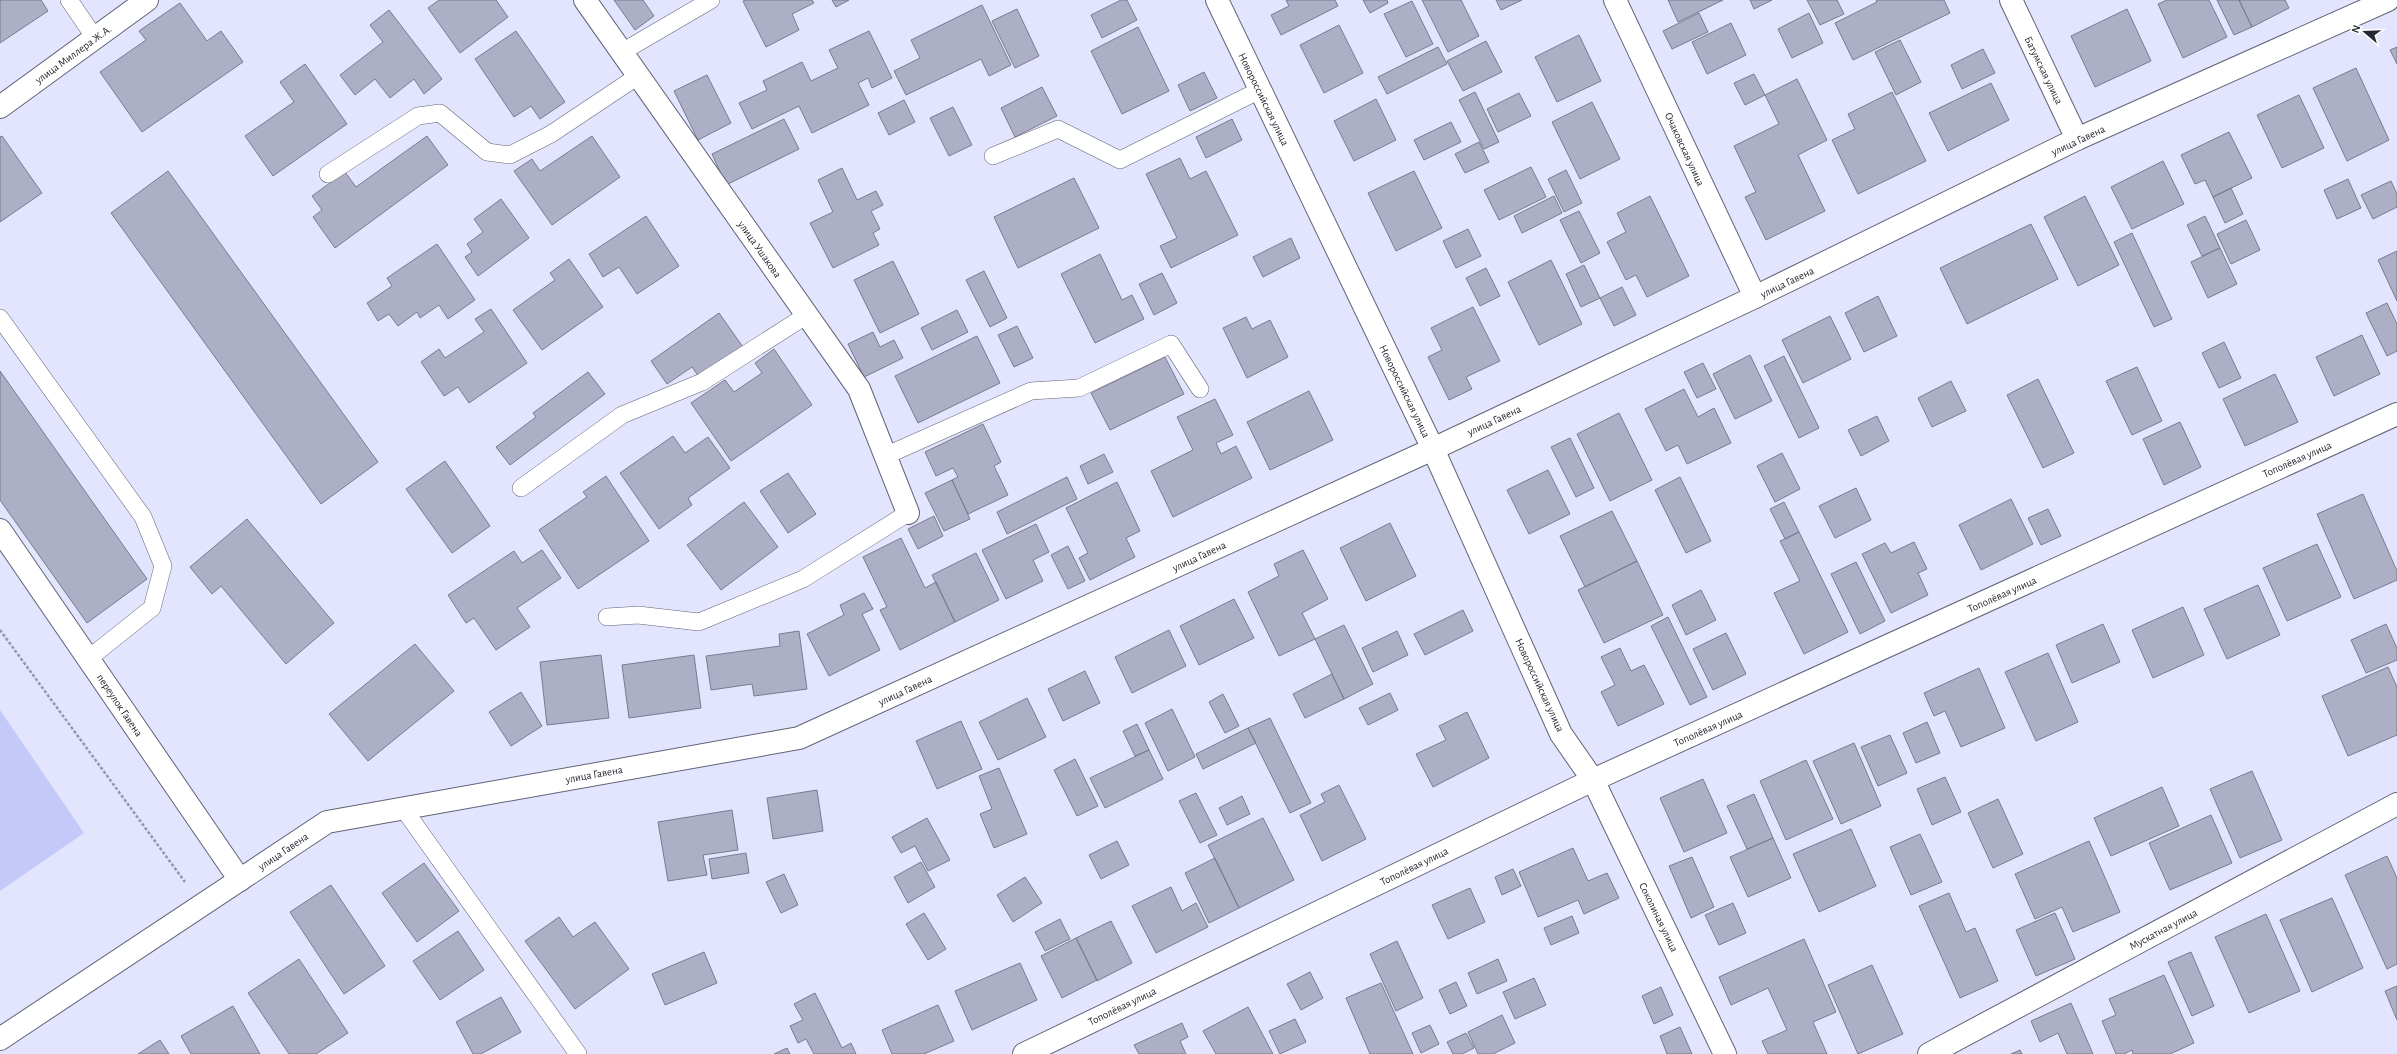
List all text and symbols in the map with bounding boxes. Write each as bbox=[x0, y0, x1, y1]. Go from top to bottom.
north arrow bbox=[2345, 12, 2385, 52]
street label: улица Миллера Ж.А. bbox=[32, 23, 113, 86]
text: N bbox=[2350, 23, 2362, 34]
street label: Батумская улица bbox=[2022, 35, 2065, 106]
street label: Новороссийская улица bbox=[1236, 51, 1291, 147]
street label: Очаковская улица bbox=[1663, 111, 1706, 188]
street label: улица Гавена bbox=[2049, 123, 2107, 158]
street label: улица Ушакова bbox=[735, 218, 783, 280]
street label: улица Гавена bbox=[1758, 265, 1816, 300]
street label: Новороссийская улица bbox=[1377, 343, 1432, 439]
street label: улица Гавена bbox=[1465, 403, 1523, 438]
street label: Тополёвая улица bbox=[2261, 439, 2333, 480]
street label: улица Гавена bbox=[1170, 539, 1228, 574]
street label: Тополёвая улица bbox=[1966, 574, 2038, 615]
street label: Новороссийская улица bbox=[1513, 637, 1566, 734]
street label: переулок Гавена bbox=[95, 672, 145, 739]
street label: улица Гавена bbox=[876, 673, 934, 708]
street label: Тополёвая улица bbox=[1672, 708, 1744, 749]
street label: улица Гавена bbox=[564, 764, 624, 785]
street label: улица Гавена bbox=[255, 831, 310, 873]
street label: Тополёвая улица bbox=[1379, 845, 1450, 888]
street label: Соколиная улица bbox=[1637, 881, 1680, 954]
street label: Мускатная улица bbox=[2127, 907, 2199, 952]
street label: Тополёвая улица bbox=[1087, 985, 1158, 1028]

